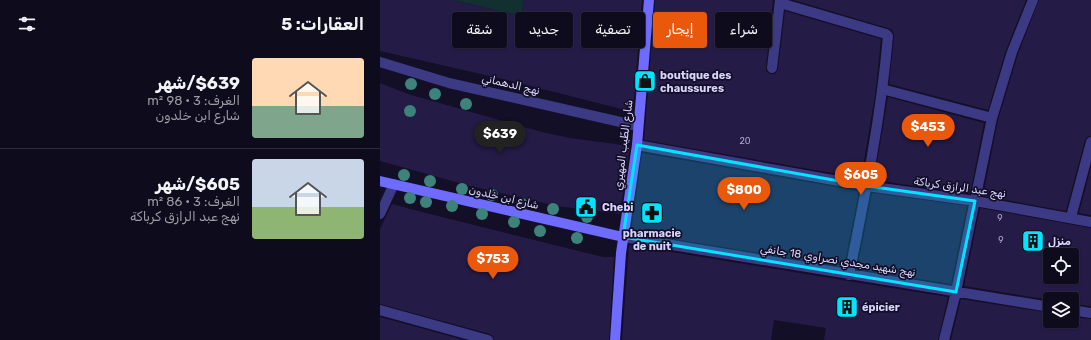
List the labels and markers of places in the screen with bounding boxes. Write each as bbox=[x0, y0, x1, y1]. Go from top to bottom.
shop icon: boutique des chaussures bbox=[632, 68, 658, 94]
place label: boutique des chaussures bbox=[660, 69, 731, 95]
pin: $453 bbox=[904, 114, 952, 148]
pin: $639 bbox=[476, 121, 524, 155]
pin: $605 bbox=[837, 162, 885, 196]
pin: $800 bbox=[720, 177, 768, 211]
public building icon: Chebi bbox=[573, 194, 599, 220]
pharmacy icon: pharmacie de nuit bbox=[639, 200, 665, 226]
place label: Chebi bbox=[602, 201, 634, 214]
place label: pharmacie de nuit bbox=[623, 227, 682, 253]
building icon: منزل bbox=[1020, 228, 1046, 254]
place label: منزل bbox=[1048, 235, 1071, 248]
pin: $753 bbox=[469, 246, 517, 280]
building icon: épicier bbox=[834, 294, 860, 320]
place label: épicier bbox=[862, 301, 900, 314]

